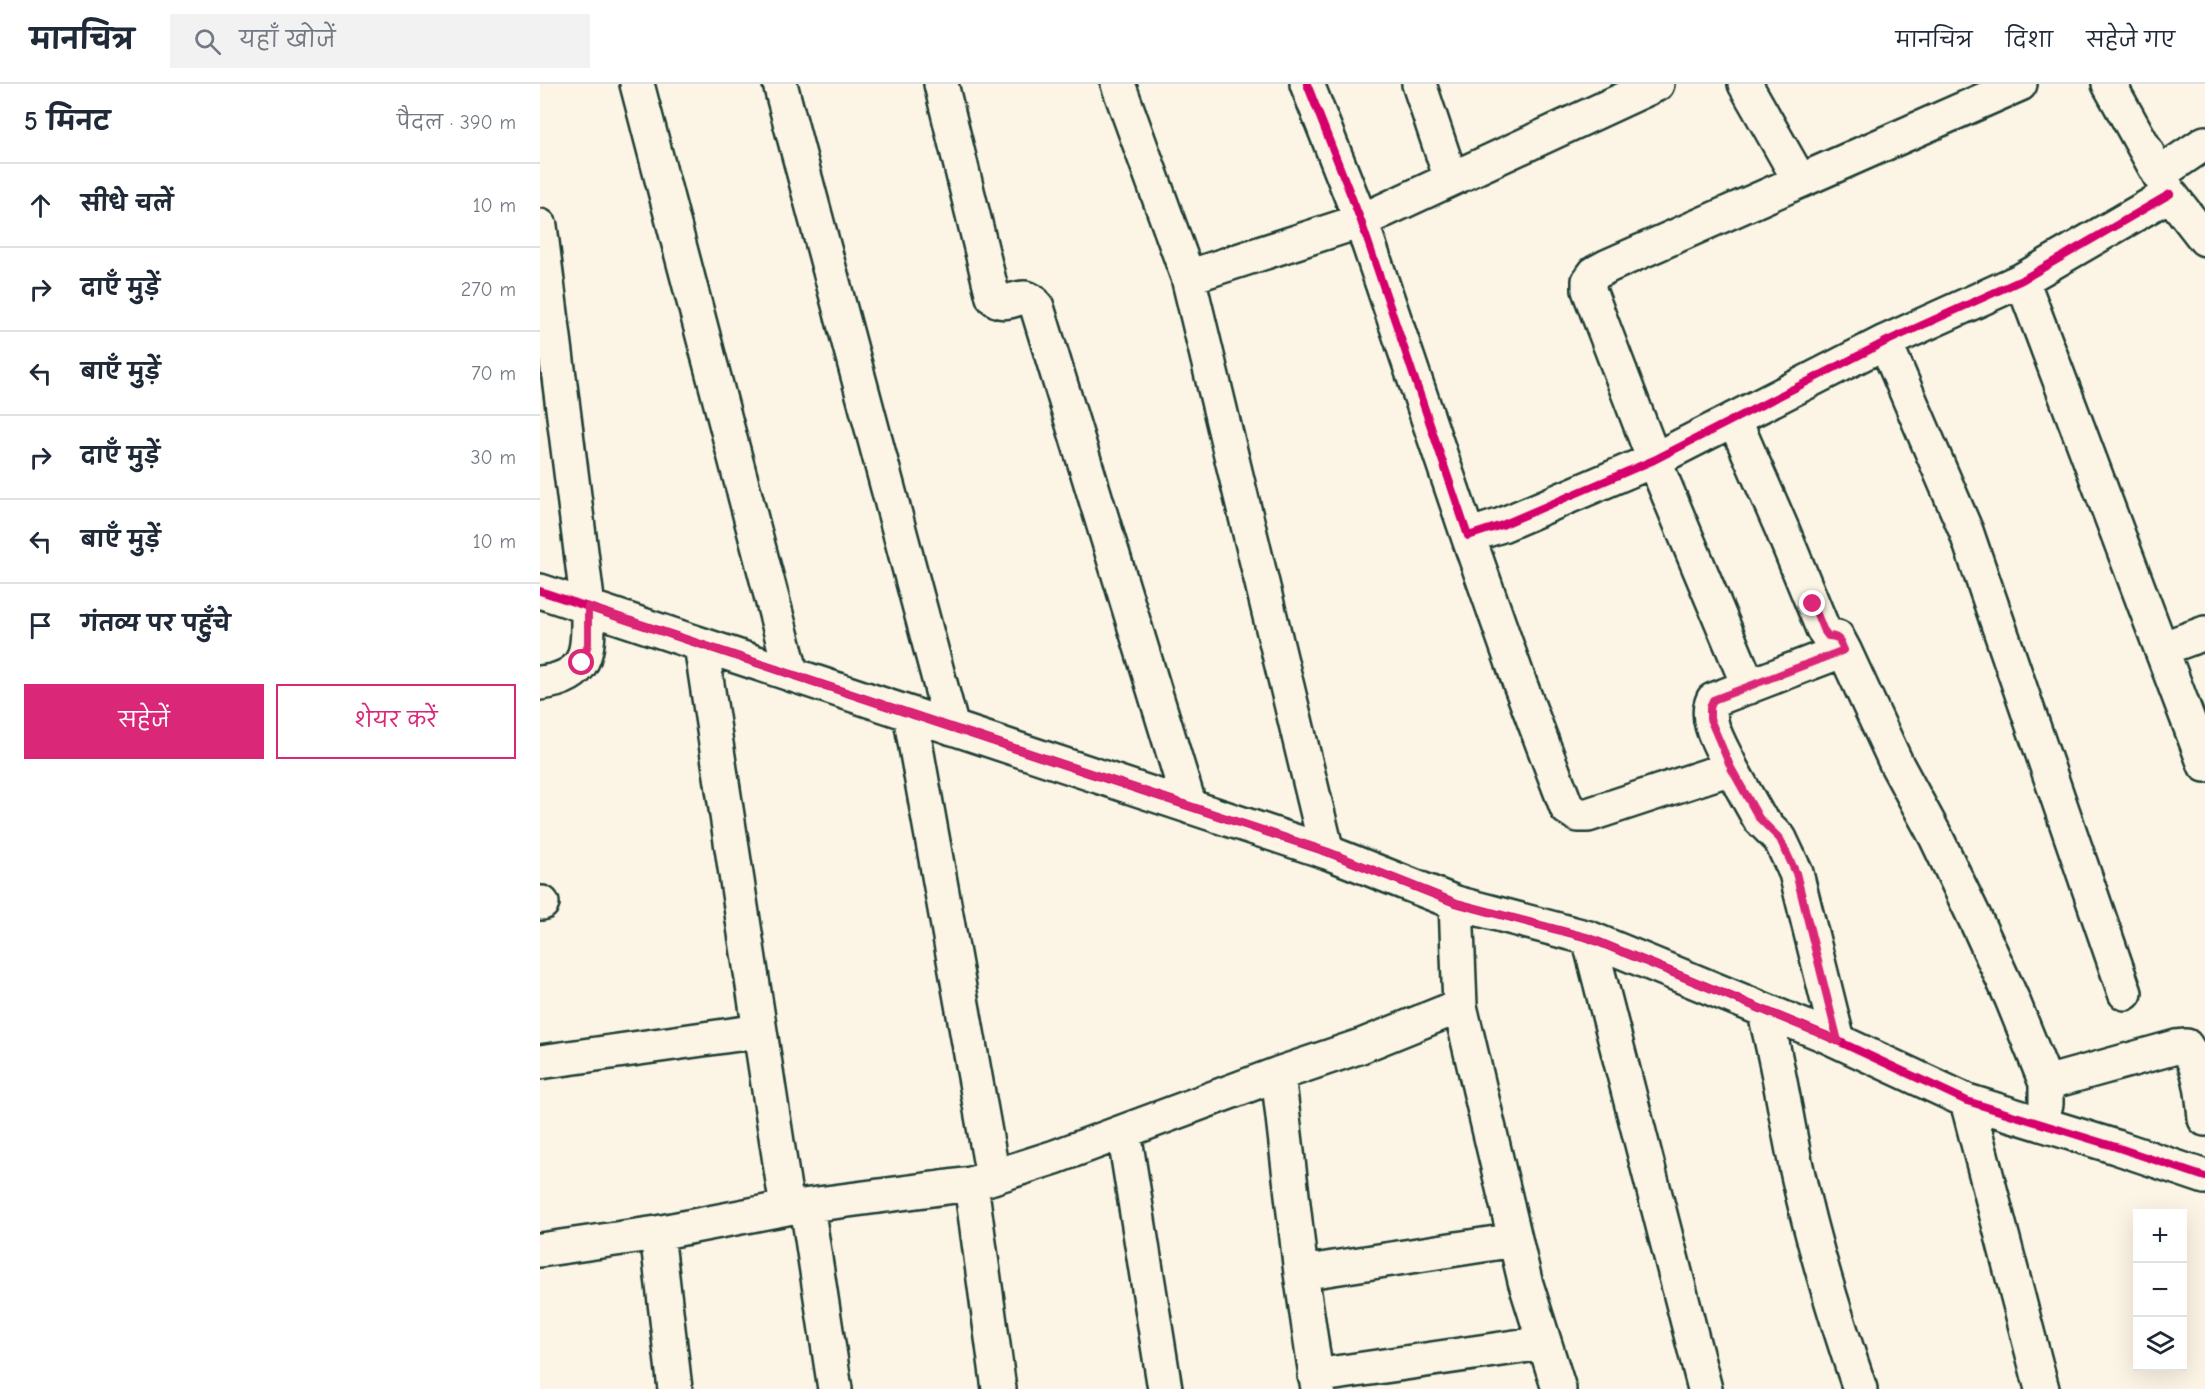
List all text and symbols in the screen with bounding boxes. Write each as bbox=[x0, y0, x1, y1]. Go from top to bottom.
search box bbox=[170, 14, 590, 68]
text: मानचित्र bbox=[30, 24, 134, 56]
icon: search bbox=[191, 25, 224, 58]
text: यहाँ खोजें bbox=[239, 27, 336, 53]
text: मानचित्र bbox=[1895, 28, 1973, 52]
text: दिशा bbox=[2006, 28, 2053, 52]
text: सहेजे गए bbox=[2086, 28, 2175, 52]
text: 5 मिनट bbox=[24, 107, 110, 137]
text: पैदल · 390 m bbox=[397, 111, 516, 134]
icon: ahead bbox=[24, 189, 57, 222]
text: सीधे चलें bbox=[81, 191, 173, 217]
text: 10 m bbox=[473, 194, 516, 217]
icon: right bbox=[24, 273, 57, 306]
text: दाएँ मुड़ें bbox=[81, 275, 160, 301]
text: 270 m bbox=[461, 278, 516, 301]
icon: left bbox=[24, 357, 57, 390]
text: बाएँ मुड़ें bbox=[81, 359, 160, 385]
text: 70 m bbox=[471, 362, 516, 385]
icon: right bbox=[24, 441, 57, 474]
text: दाएँ मुड़ें bbox=[81, 443, 160, 469]
text: 30 m bbox=[470, 446, 516, 469]
icon: left bbox=[24, 525, 57, 558]
text: बाएँ मुड़ें bbox=[81, 527, 160, 553]
text: 10 m bbox=[473, 530, 516, 553]
route end bbox=[1799, 590, 1825, 616]
icon: arrive bbox=[24, 609, 57, 642]
text: गंतव्य पर पहुँचे bbox=[81, 611, 230, 637]
route start bbox=[568, 649, 594, 675]
button: सहेजें bbox=[24, 684, 264, 759]
button: शेयर करें bbox=[276, 684, 516, 759]
map controls bbox=[2133, 1209, 2187, 1371]
button: + bbox=[2133, 1209, 2187, 1263]
button: − bbox=[2133, 1263, 2187, 1317]
button: layers bbox=[2133, 1317, 2187, 1371]

